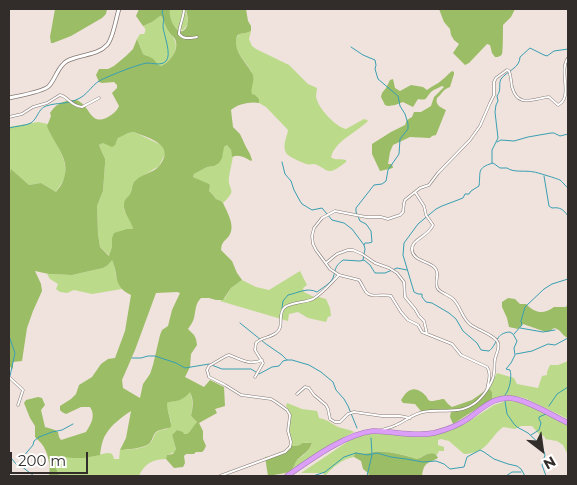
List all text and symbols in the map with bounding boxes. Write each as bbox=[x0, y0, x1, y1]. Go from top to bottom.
north arrow bbox=[517, 425, 567, 475]
scale bar bbox=[12, 442, 90, 474]
text: 200 m bbox=[18, 451, 66, 470]
text: N bbox=[540, 452, 559, 474]

